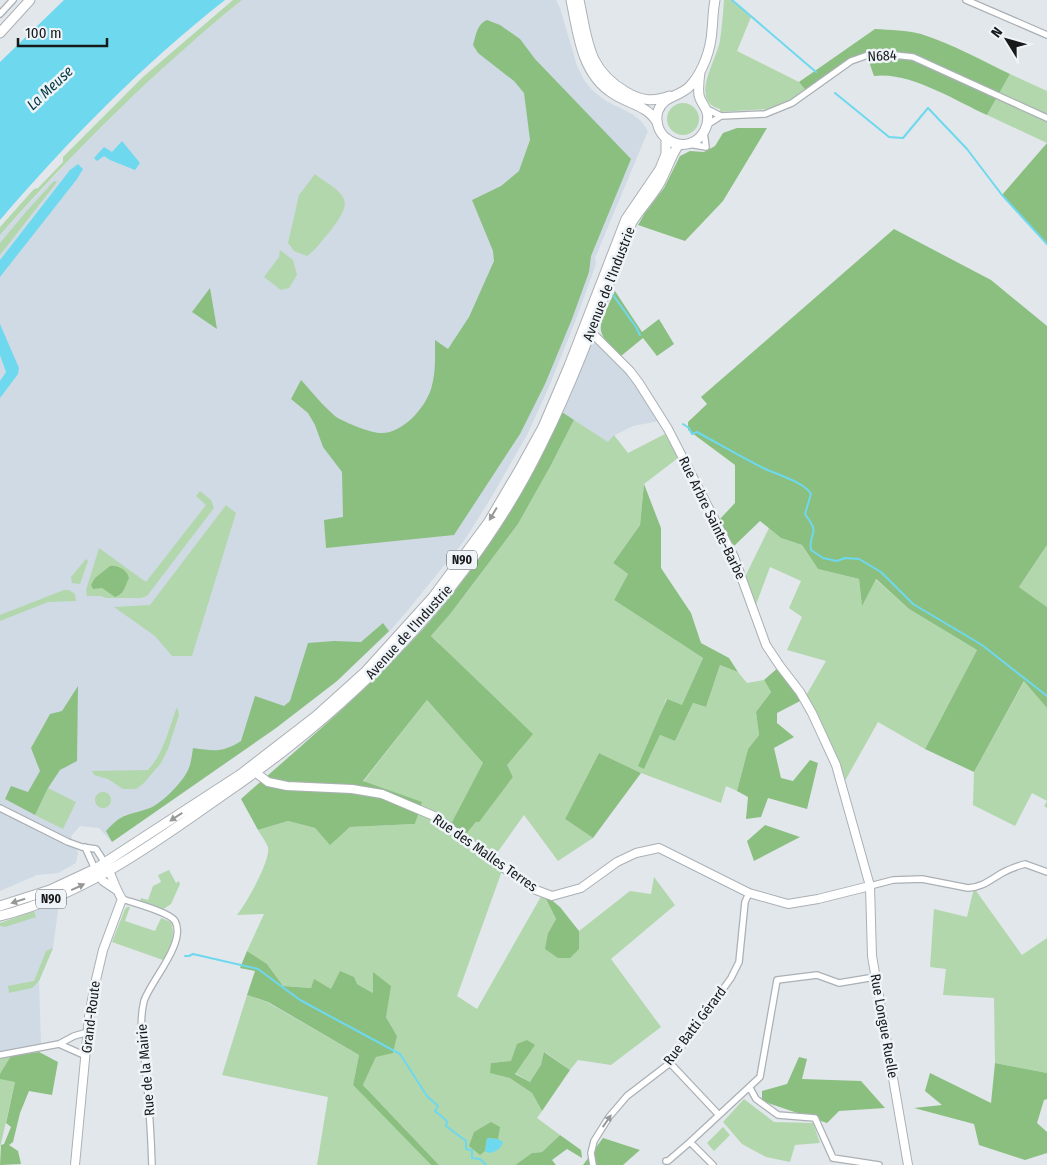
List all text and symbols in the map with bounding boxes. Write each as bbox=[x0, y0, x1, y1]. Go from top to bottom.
scale bar bbox=[18, 15, 106, 47]
north arrow bbox=[982, 15, 1032, 65]
text: 100 m bbox=[25, 24, 62, 42]
text: N bbox=[988, 24, 1006, 41]
street label: N684 bbox=[867, 47, 897, 65]
water label: La Meuse bbox=[23, 62, 77, 114]
street label: Avenue de l'Industrie bbox=[579, 224, 639, 344]
street label: Rue Arbre Sainte-Barbe bbox=[675, 454, 749, 582]
one-way arrow bbox=[489, 508, 498, 521]
road number: N90 bbox=[447, 550, 477, 570]
street label: Avenue de l'Industrie bbox=[362, 581, 456, 683]
street label: Rue des Malles Terres bbox=[429, 810, 541, 896]
one-way arrow bbox=[169, 812, 183, 822]
one-way arrow bbox=[71, 883, 85, 891]
road number: N90 bbox=[36, 890, 66, 909]
one-way arrow bbox=[10, 897, 25, 905]
street label: Rue Longue Ruelle bbox=[866, 972, 902, 1080]
street label: Grand-Route bbox=[78, 980, 104, 1054]
street label: Rue Batti Gérard bbox=[660, 983, 730, 1069]
street label: Rue de la Mairie bbox=[134, 1023, 158, 1117]
one-way arrow bbox=[602, 1114, 612, 1128]

